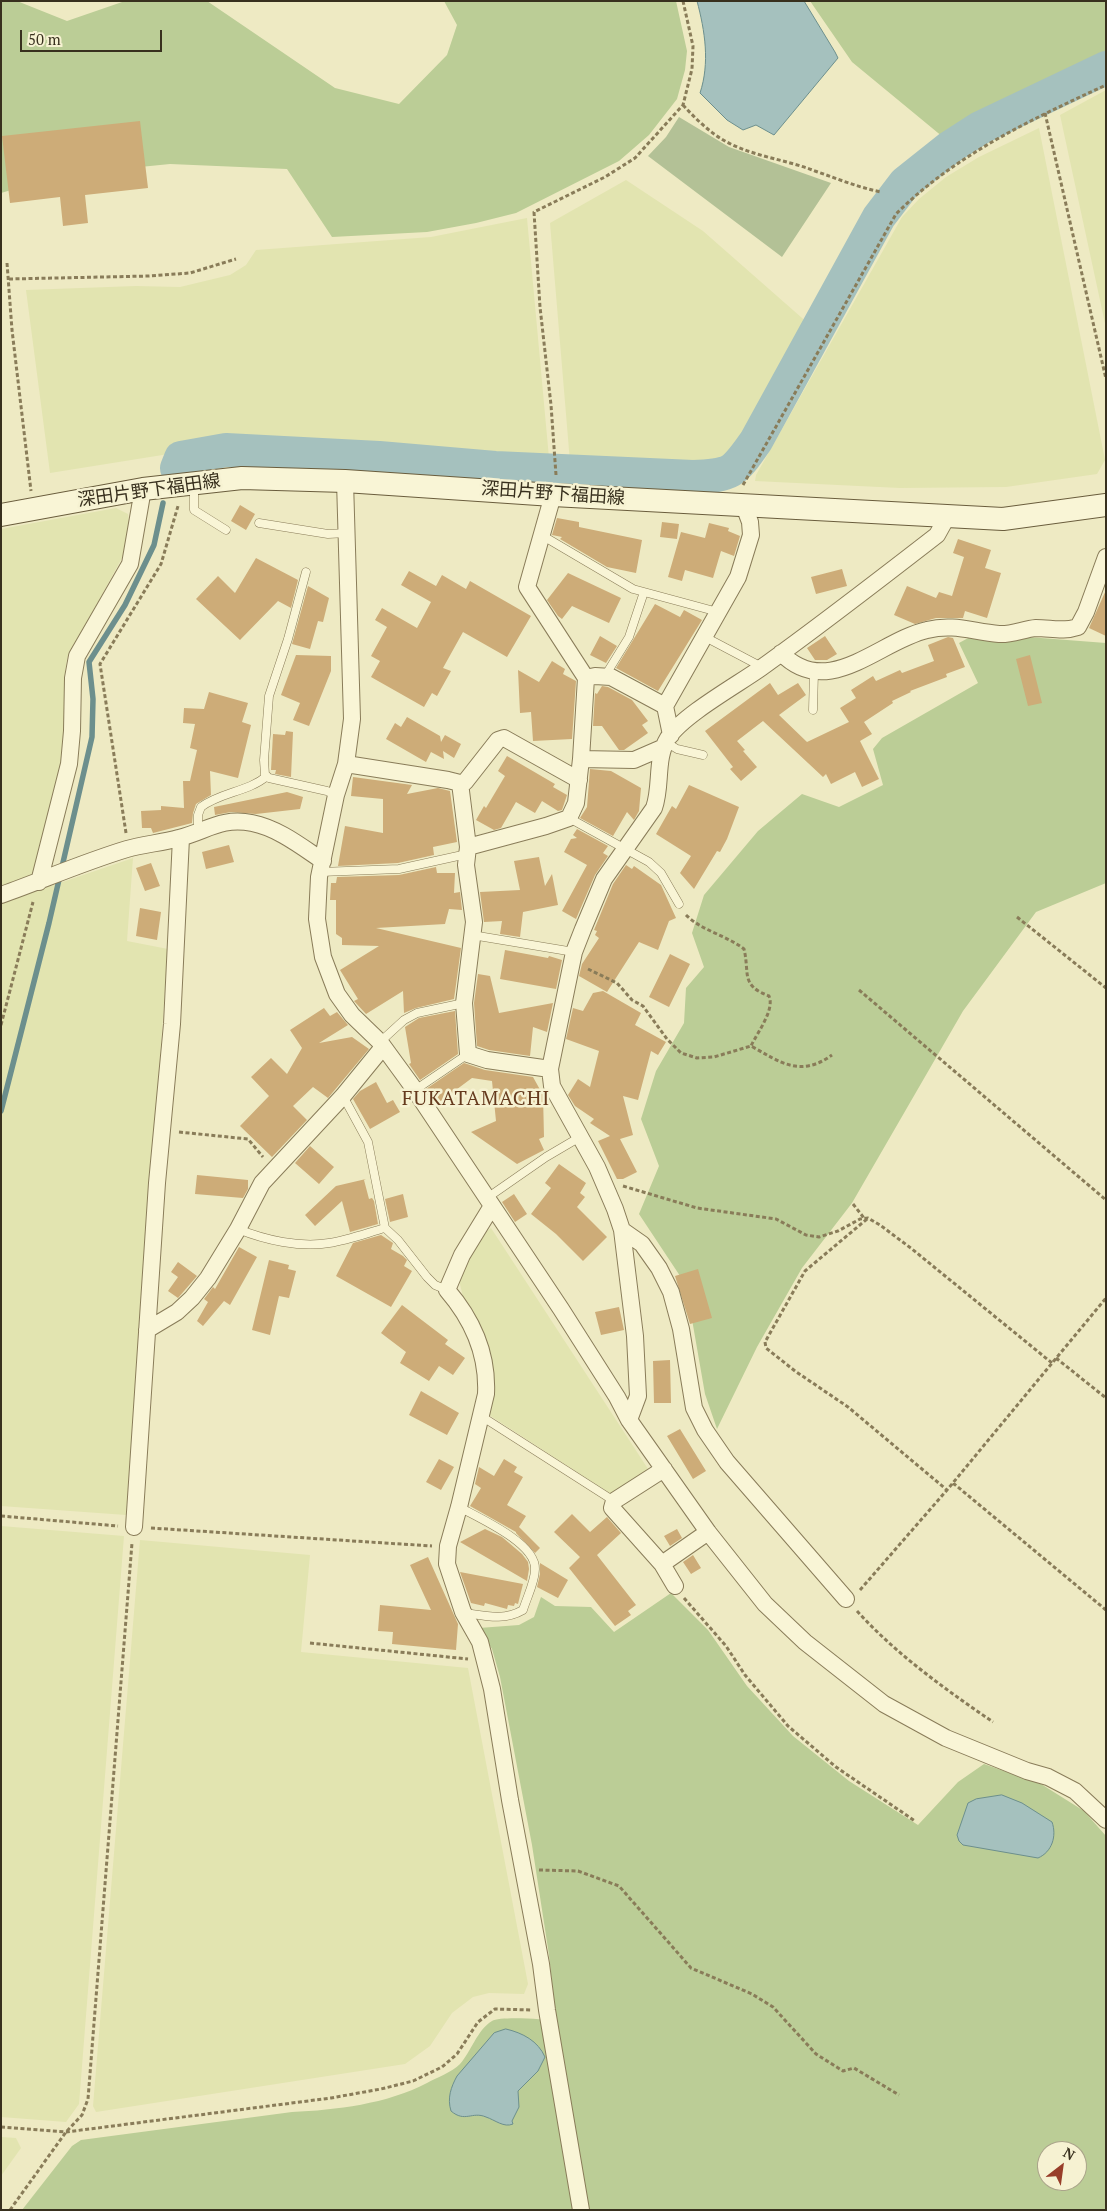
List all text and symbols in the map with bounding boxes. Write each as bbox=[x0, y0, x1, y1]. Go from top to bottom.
scale bar bbox=[22, 20, 165, 52]
text: 50 m bbox=[28, 29, 61, 49]
street label: 深田片野下福田線 bbox=[76, 470, 222, 512]
street label: 深田片野下福田線 bbox=[480, 478, 626, 510]
district label: FUKATAMACHI bbox=[400, 1087, 552, 1111]
north arrow bbox=[1037, 2141, 1087, 2191]
text: N bbox=[1060, 2143, 1079, 2164]

